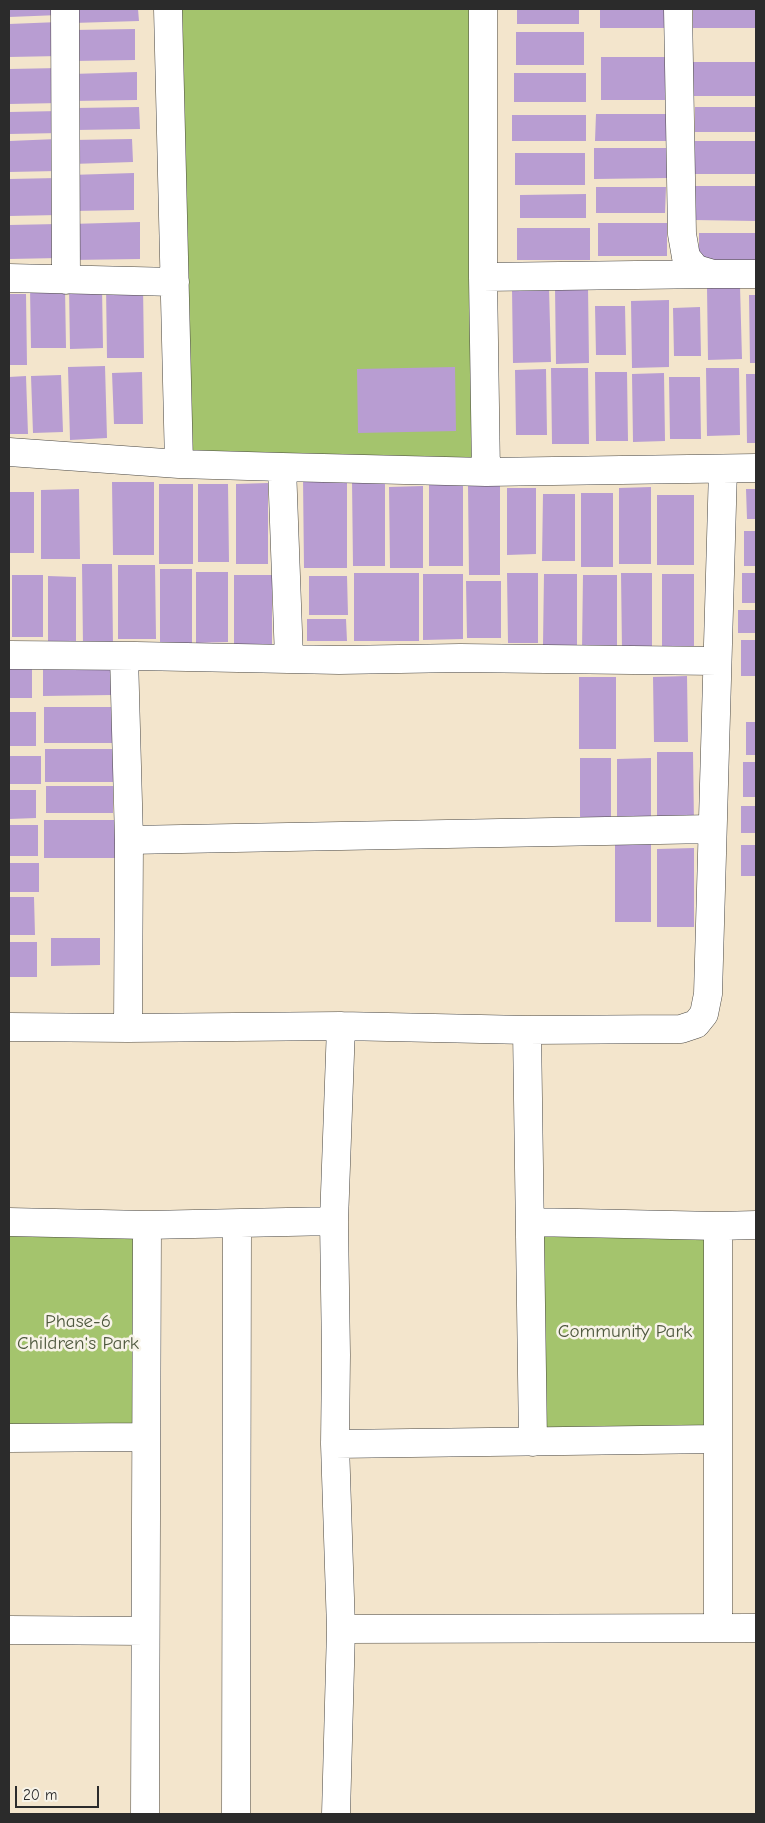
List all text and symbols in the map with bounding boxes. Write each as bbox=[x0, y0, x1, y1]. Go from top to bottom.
park label: Phase-6 Children's Park bbox=[17, 1311, 139, 1355]
park label: Community Park bbox=[558, 1321, 692, 1343]
scale bar bbox=[18, 1776, 101, 1808]
text: 20 m bbox=[23, 1786, 57, 1804]

